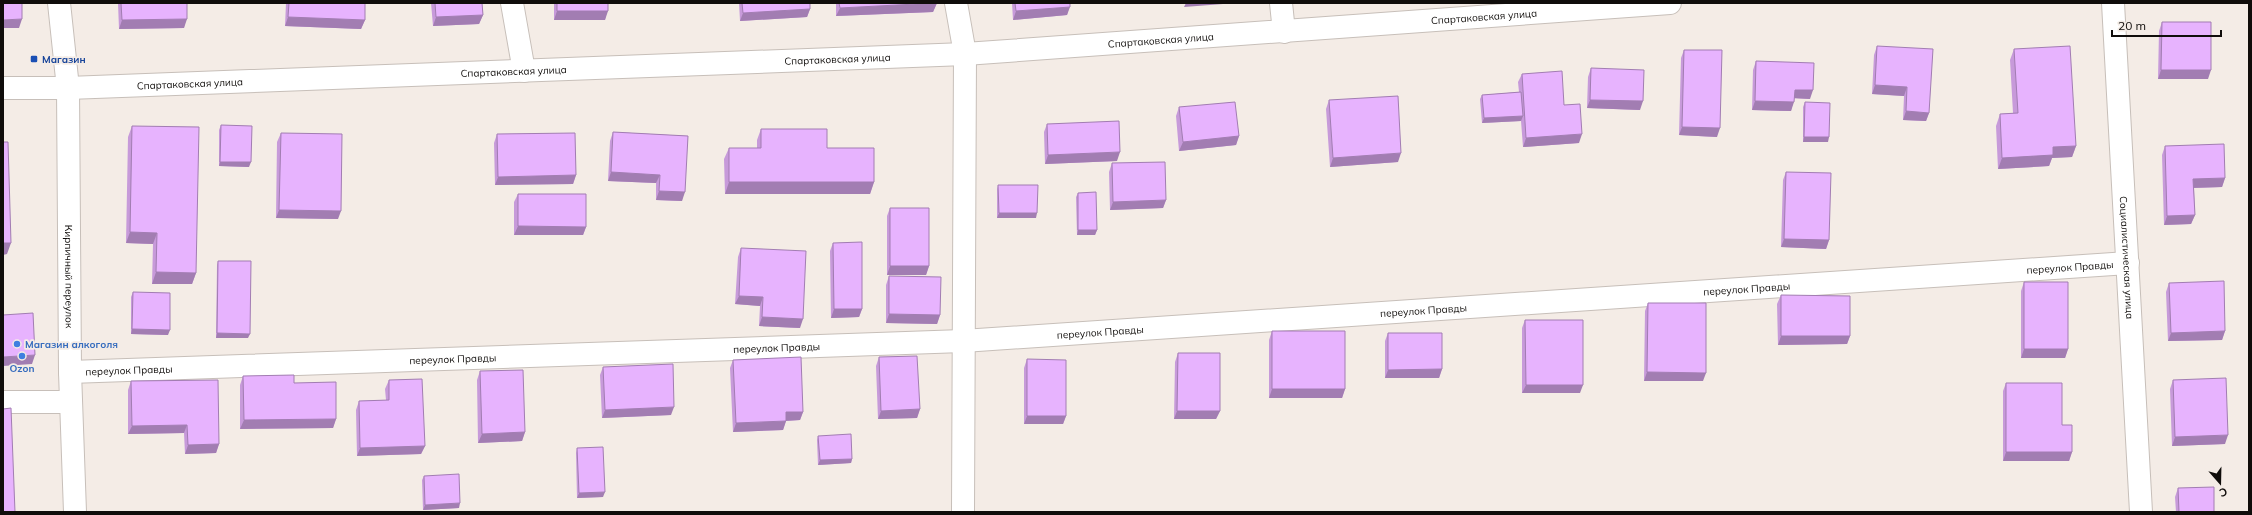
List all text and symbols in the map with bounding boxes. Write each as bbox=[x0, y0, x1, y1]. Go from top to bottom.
street label: Спартаковская улица bbox=[1430, 6, 1538, 27]
scale bar bbox=[2112, 12, 2221, 38]
text: 20 m bbox=[2118, 18, 2146, 33]
street label: Спартаковская улица bbox=[1107, 30, 1214, 50]
street label: Спартаковская улица bbox=[784, 50, 891, 67]
place label: Магазин bbox=[42, 53, 86, 66]
marker: Магазин bbox=[29, 54, 39, 64]
street label: Спартаковская улица bbox=[460, 63, 567, 80]
street label: Спартаковская улица bbox=[137, 75, 243, 92]
street label: Социалистическая улица bbox=[2117, 196, 2137, 319]
street label: Кирпичный переулок bbox=[62, 225, 76, 329]
street label: переулок Правды bbox=[2026, 257, 2114, 276]
street label: переулок Правды bbox=[1703, 279, 1791, 298]
street label: переулок Правды bbox=[1380, 301, 1467, 320]
street label: переулок Правды bbox=[1056, 322, 1144, 341]
place label: Магазин алкоголя bbox=[25, 338, 118, 351]
marker: Магазин алкоголя bbox=[12, 339, 22, 349]
street label: переулок Правды bbox=[733, 339, 820, 355]
marker: Ozon bbox=[17, 351, 27, 361]
street label: переулок Правды bbox=[409, 351, 496, 367]
place label: Ozon bbox=[10, 362, 34, 375]
street label: переулок Правды bbox=[85, 362, 173, 378]
north arrow bbox=[2200, 463, 2240, 503]
text: С bbox=[2217, 485, 2229, 500]

